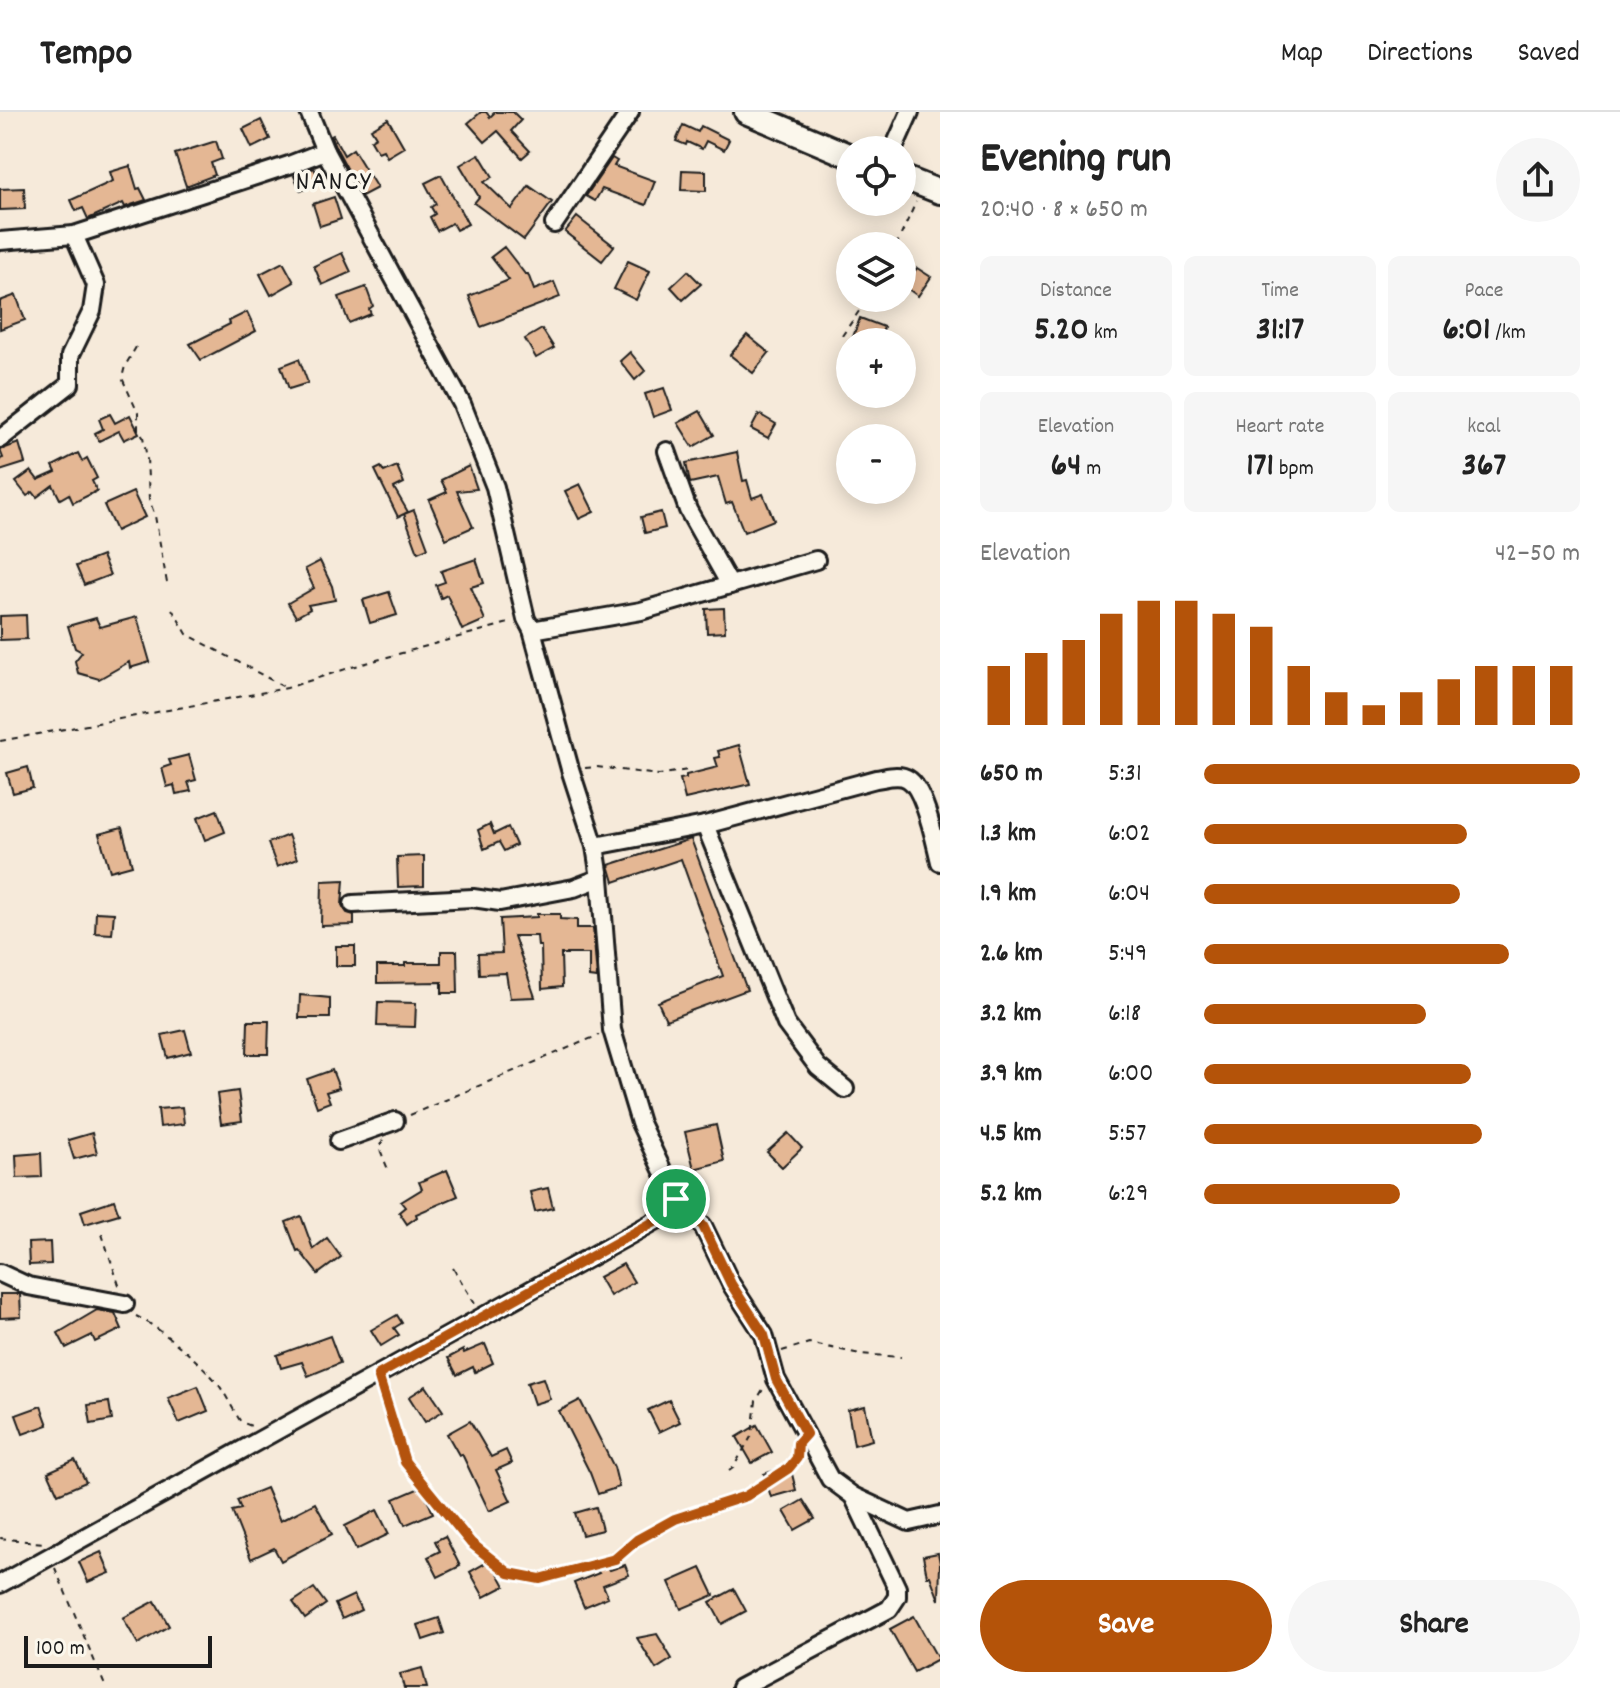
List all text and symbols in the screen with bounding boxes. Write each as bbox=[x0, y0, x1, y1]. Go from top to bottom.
text: Tempo bbox=[40, 28, 132, 83]
text: Map bbox=[1281, 35, 1323, 75]
text: Directions bbox=[1367, 35, 1473, 75]
text: Saved bbox=[1517, 35, 1580, 75]
text: Evening run bbox=[980, 130, 1171, 193]
map controls bbox=[836, 136, 916, 504]
button: locate bbox=[836, 136, 916, 216]
button: share bbox=[1496, 138, 1580, 222]
district label: NANCY bbox=[295, 164, 373, 204]
text: 20:40 · 8 × 650 m bbox=[980, 192, 1148, 229]
button: layers bbox=[836, 232, 916, 312]
text: Distance bbox=[1040, 276, 1112, 307]
text: Time bbox=[1261, 276, 1299, 307]
text: Pace bbox=[1465, 276, 1503, 307]
text: 5.20 bbox=[1034, 307, 1089, 356]
text: 31:17 bbox=[1256, 307, 1304, 356]
text: 6:01 bbox=[1442, 307, 1490, 356]
text: km bbox=[1089, 318, 1118, 349]
text: /km bbox=[1490, 318, 1526, 349]
button: + bbox=[836, 328, 916, 408]
text: Elevation bbox=[1038, 412, 1114, 443]
text: Heart rate bbox=[1236, 412, 1324, 443]
text: kcal bbox=[1467, 412, 1501, 443]
button: − bbox=[836, 424, 916, 504]
text: 64 bbox=[1051, 443, 1081, 492]
text: 171 bbox=[1246, 443, 1274, 492]
text: 367 bbox=[1462, 443, 1506, 492]
text: m bbox=[1081, 454, 1101, 485]
text: bpm bbox=[1274, 454, 1314, 485]
text: Elevation bbox=[980, 536, 1070, 573]
text: 42–50 m bbox=[1495, 536, 1580, 573]
text: 650 m bbox=[980, 756, 1043, 793]
text: 5:31 bbox=[1108, 756, 1142, 793]
text: 1.3 km bbox=[980, 816, 1036, 853]
text: 6:02 bbox=[1108, 816, 1151, 853]
text: 1.9 km bbox=[980, 876, 1036, 913]
text: 6:04 bbox=[1108, 876, 1150, 913]
text: 2.6 km bbox=[980, 936, 1043, 973]
text: 5:49 bbox=[1108, 936, 1147, 973]
text: 3.2 km bbox=[980, 996, 1042, 1033]
text: 6:18 bbox=[1108, 996, 1141, 1033]
text: 3.9 km bbox=[980, 1056, 1042, 1093]
text: 6:00 bbox=[1108, 1056, 1153, 1093]
text: 4.5 km bbox=[980, 1116, 1042, 1153]
text: 5:57 bbox=[1108, 1116, 1146, 1153]
pin bbox=[642, 1165, 710, 1233]
text: 5.2 km bbox=[980, 1176, 1042, 1213]
text: 6:29 bbox=[1108, 1176, 1148, 1213]
icon: arrive bbox=[654, 1177, 698, 1221]
button: Save bbox=[980, 1580, 1272, 1672]
button: Share bbox=[1288, 1580, 1580, 1672]
scale bar bbox=[24, 1632, 212, 1668]
text: 100 m bbox=[36, 1634, 85, 1665]

